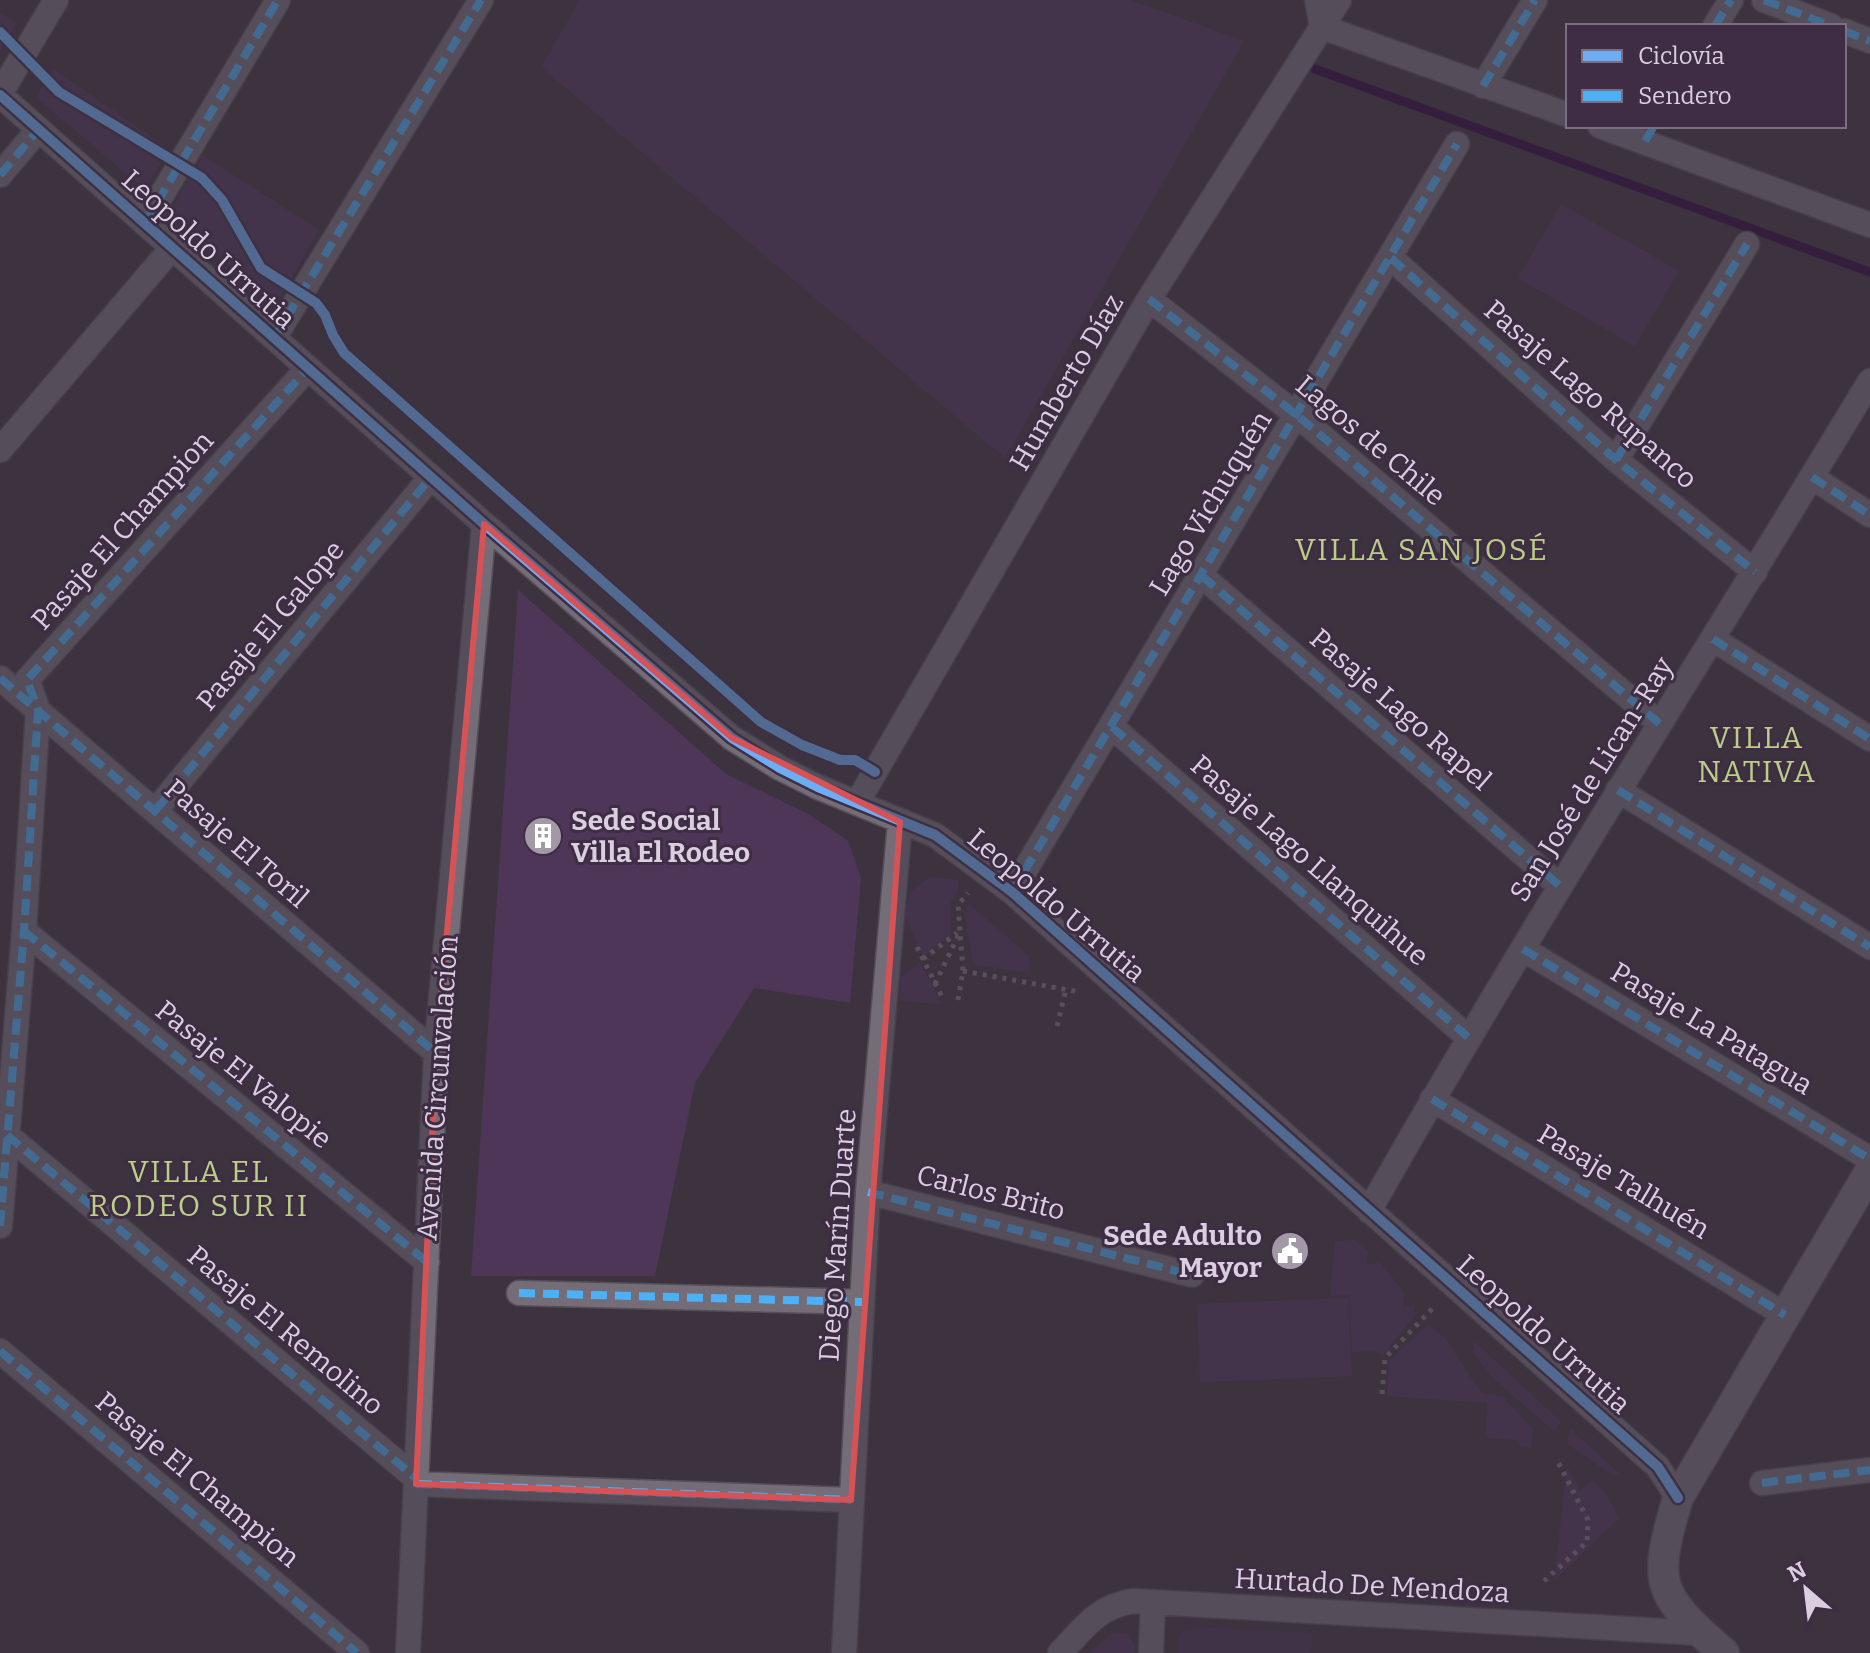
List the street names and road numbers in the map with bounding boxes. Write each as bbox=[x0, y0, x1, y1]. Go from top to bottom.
street label: Leopoldo Urrutia bbox=[115, 163, 302, 336]
street label: Humberto Díaz bbox=[1003, 288, 1130, 476]
street label: Pasaje Lago Rupanco bbox=[1478, 293, 1704, 496]
street label: Lagos de Chile bbox=[1289, 368, 1452, 512]
street label: Lago Vichuquén bbox=[1142, 405, 1279, 601]
street label: Pasaje El Champion bbox=[25, 424, 220, 636]
street label: Pasaje El Galope bbox=[190, 534, 351, 717]
street label: Pasaje Lago Rapel bbox=[1303, 622, 1498, 797]
street label: San José de Lican-Ray bbox=[1503, 651, 1680, 908]
street label: Pasaje Lago Llanquihue bbox=[1184, 748, 1435, 973]
street label: Pasaje El Toril bbox=[158, 772, 315, 915]
street label: Leopoldo Urrutia bbox=[961, 821, 1152, 989]
street label: Avenida Circunvalación bbox=[410, 934, 465, 1242]
street label: Pasaje La Patagua bbox=[1605, 955, 1819, 1102]
street label: Pasaje El Valopie bbox=[149, 993, 338, 1155]
street label: Diego Marín Duarte bbox=[812, 1107, 863, 1363]
street label: Pasaje Talhuén bbox=[1532, 1117, 1716, 1246]
street label: Carlos Brito bbox=[913, 1158, 1068, 1227]
street label: Pasaje El Remolino bbox=[181, 1239, 390, 1422]
street label: Leopoldo Urrutia bbox=[1450, 1248, 1637, 1421]
street label: Pasaje El Champion bbox=[89, 1385, 306, 1574]
street label: Hurtado De Mendoza bbox=[1234, 1562, 1510, 1609]

